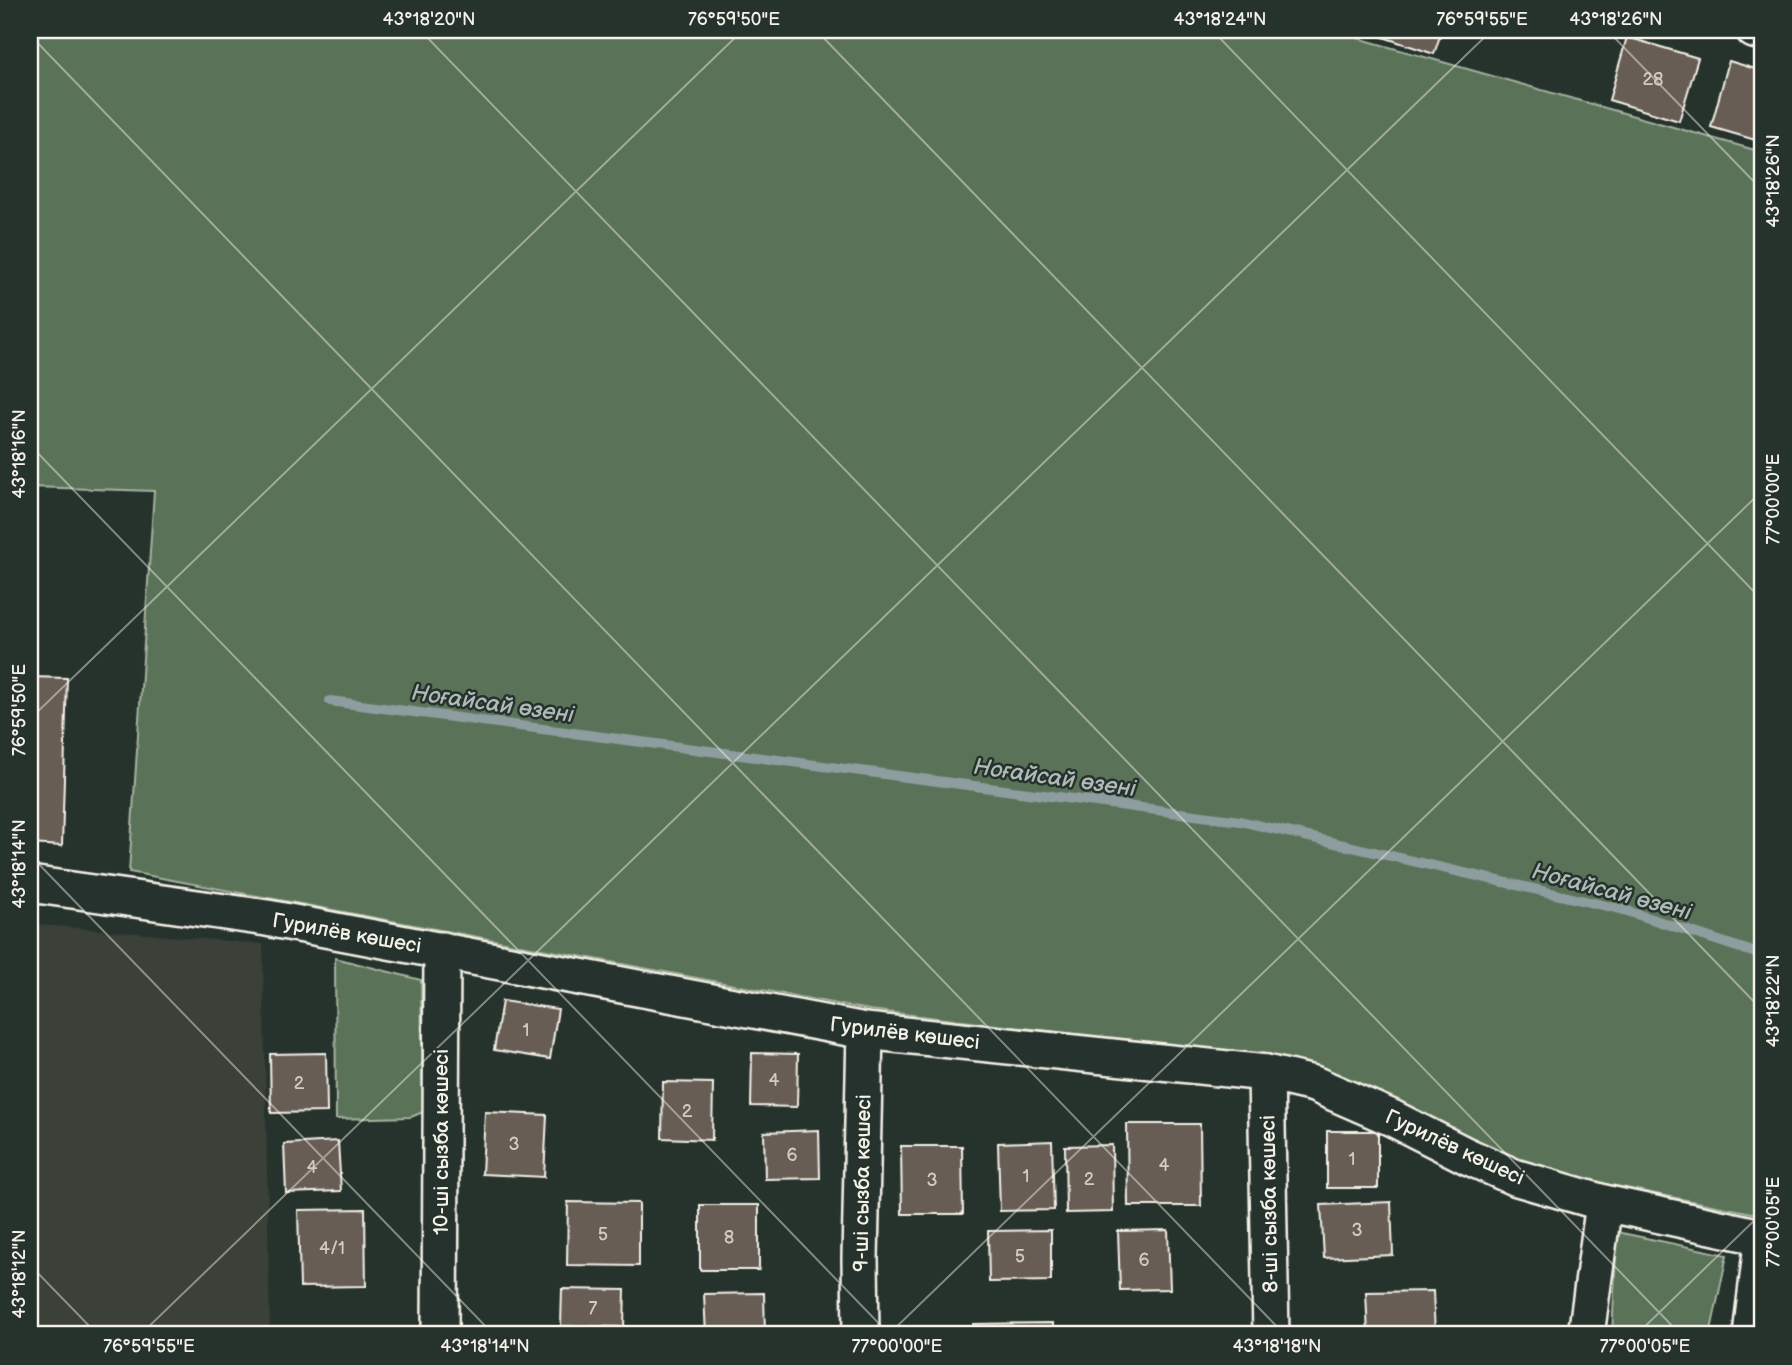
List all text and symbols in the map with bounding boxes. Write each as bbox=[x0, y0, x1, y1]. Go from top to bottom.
text: 43°18'20"N bbox=[383, 9, 475, 30]
text: 76°59'50"E bbox=[688, 9, 780, 30]
text: 43°18'24"N bbox=[1173, 9, 1267, 30]
text: 76°59'55"E bbox=[1436, 9, 1528, 30]
text: 43°18'26"N bbox=[1569, 9, 1663, 30]
house number: 28 bbox=[1642, 69, 1664, 90]
text: 43°18'26"N bbox=[1763, 134, 1784, 228]
text: 43°18'16"N bbox=[9, 409, 30, 499]
text: 77°00'00"E bbox=[1763, 453, 1784, 544]
text: 76°59'50"E bbox=[9, 664, 30, 756]
water label: Ноғайсай өзені bbox=[410, 679, 576, 729]
water label: Ноғайсай өзені bbox=[972, 753, 1138, 803]
text: 43°18'14"N bbox=[9, 819, 30, 909]
water label: Ноғайсай өзені bbox=[1529, 857, 1695, 927]
street label: Гурилёв көшесі bbox=[270, 908, 423, 959]
text: 43°18'22"N bbox=[1763, 955, 1784, 1047]
street label: Гурилёв көшесі bbox=[829, 1012, 981, 1055]
house number: 1 bbox=[523, 1020, 529, 1041]
street label: 10-ші сызба көшесі bbox=[429, 1049, 454, 1235]
house number: 4 bbox=[769, 1070, 780, 1091]
house number: 2 bbox=[294, 1073, 305, 1094]
street label: 9-ші сызба көшесі bbox=[848, 1094, 877, 1272]
house number: 2 bbox=[682, 1101, 693, 1122]
street label: Гурилёв көшесі bbox=[1381, 1104, 1528, 1191]
street label: 8-ші сызба көшесі bbox=[1255, 1115, 1284, 1293]
house number: 3 bbox=[508, 1134, 520, 1155]
house number: 6 bbox=[787, 1145, 798, 1166]
house number: 1 bbox=[1349, 1149, 1355, 1170]
house number: 4 bbox=[1159, 1155, 1170, 1176]
house number: 4 bbox=[307, 1157, 318, 1178]
house number: 1 bbox=[1023, 1166, 1029, 1187]
house number: 2 bbox=[1084, 1169, 1095, 1190]
house number: 3 bbox=[926, 1170, 938, 1191]
text: 77°00'05"E bbox=[1763, 1177, 1784, 1267]
house number: 3 bbox=[1351, 1220, 1363, 1241]
house number: 5 bbox=[598, 1224, 608, 1245]
house number: 8 bbox=[724, 1227, 734, 1248]
text: 43°18'12"N bbox=[9, 1229, 30, 1319]
house number: 4/1 bbox=[319, 1238, 345, 1259]
house number: 5 bbox=[1015, 1246, 1025, 1267]
house number: 6 bbox=[1139, 1250, 1150, 1271]
house number: 7 bbox=[589, 1298, 598, 1319]
text: 76°59'55"E bbox=[103, 1336, 195, 1357]
text: 43°18'14"N bbox=[440, 1336, 530, 1357]
text: 77°00'00"E bbox=[852, 1336, 943, 1357]
text: 43°18'18"N bbox=[1232, 1336, 1322, 1357]
text: 77°00'05"E bbox=[1600, 1336, 1690, 1357]

